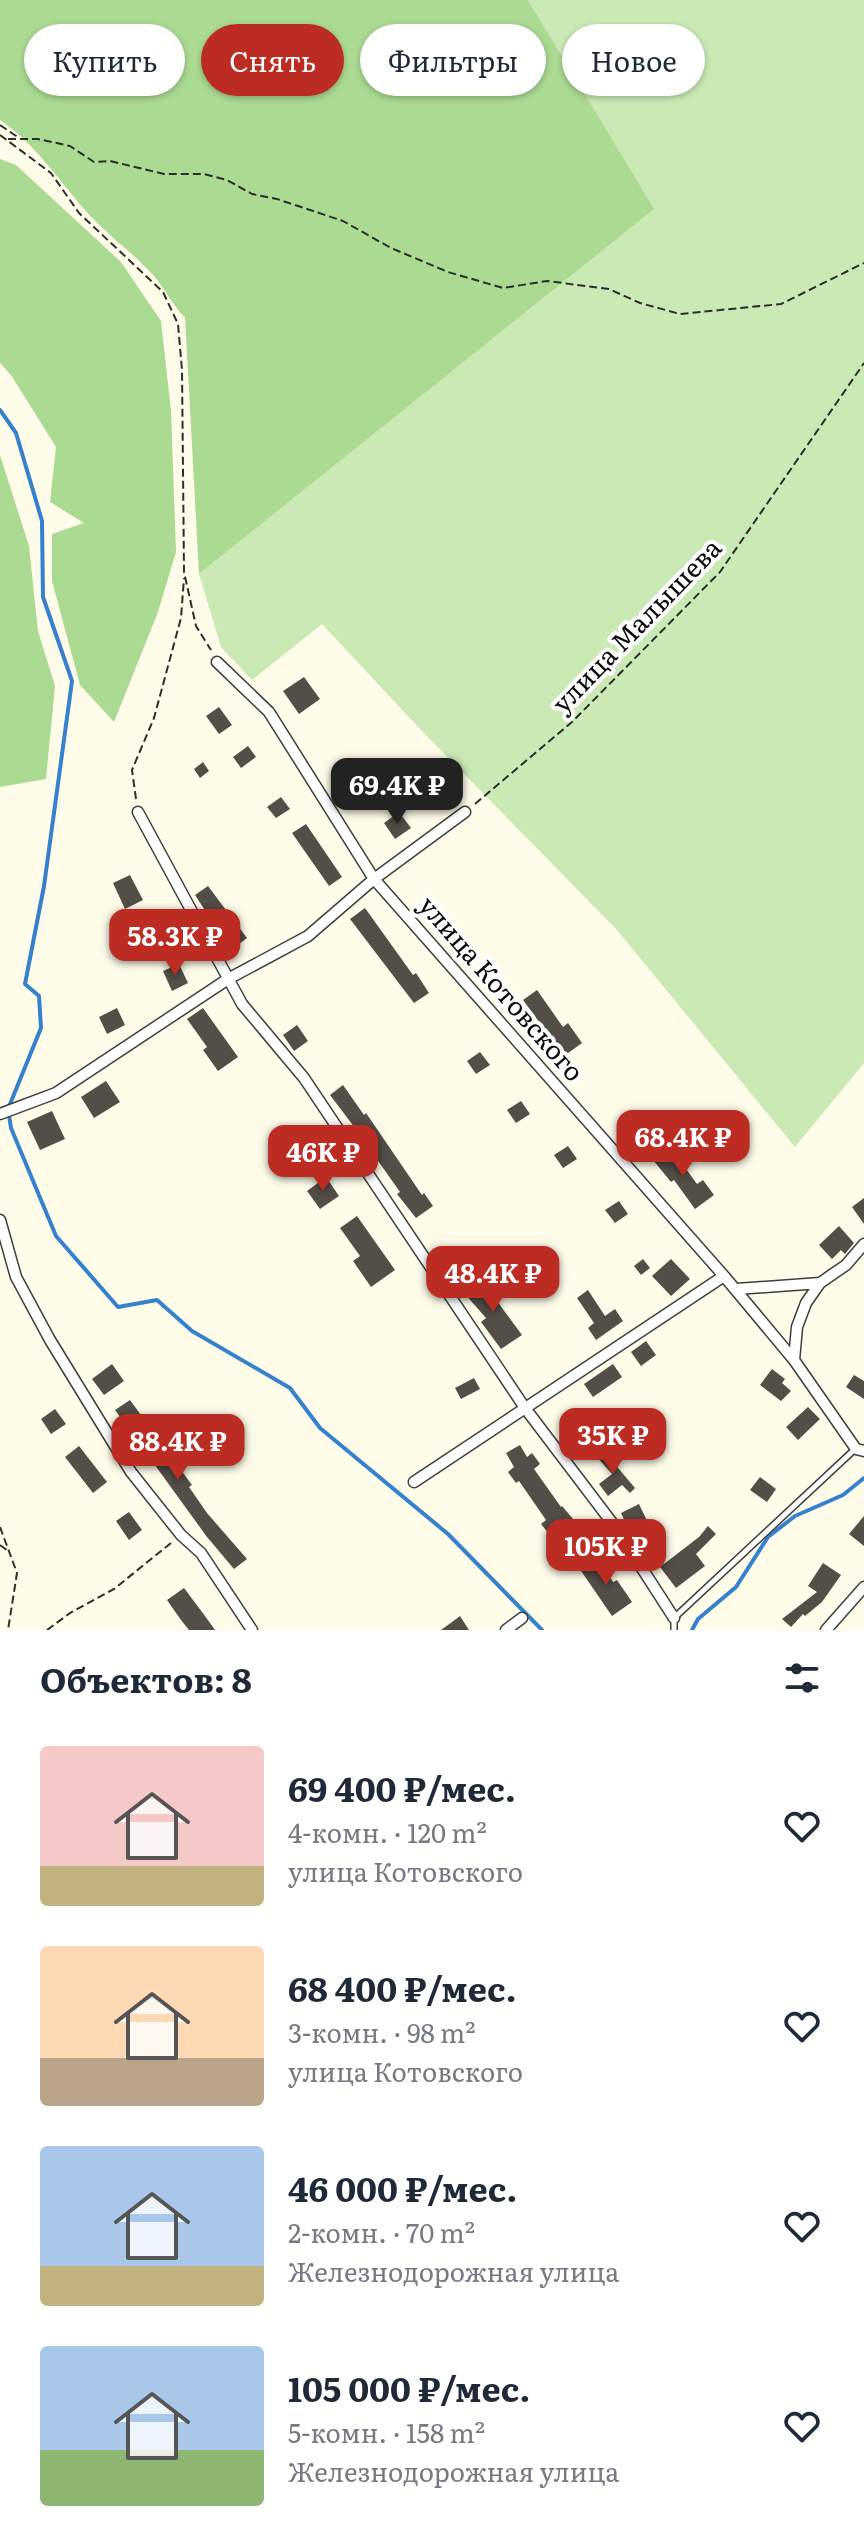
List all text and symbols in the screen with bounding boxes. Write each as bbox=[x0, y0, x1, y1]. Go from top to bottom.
chip: Купить bbox=[24, 24, 185, 96]
chip: Снять bbox=[201, 24, 344, 96]
chip: Фильтры bbox=[360, 24, 546, 96]
chip: Новое bbox=[562, 24, 705, 96]
street label: улица Малышева bbox=[541, 528, 729, 720]
pin: 69.4K ₽ bbox=[323, 758, 471, 826]
text: 69.4K ₽ bbox=[349, 764, 445, 803]
street label: улица Котовского bbox=[411, 886, 595, 1089]
pin: 58.3K ₽ bbox=[101, 909, 249, 977]
text: 58.3K ₽ bbox=[127, 915, 223, 954]
pin: 68.4K ₽ bbox=[609, 1110, 757, 1178]
text: 68.4K ₽ bbox=[635, 1116, 731, 1155]
pin: 46K ₽ bbox=[267, 1125, 379, 1193]
text: 46K ₽ bbox=[286, 1131, 360, 1170]
pin: 48.4K ₽ bbox=[419, 1246, 567, 1314]
text: 48.4K ₽ bbox=[444, 1252, 542, 1291]
pin: 35K ₽ bbox=[557, 1408, 669, 1476]
pin: 88.4K ₽ bbox=[104, 1414, 252, 1482]
text: 35K ₽ bbox=[577, 1414, 649, 1453]
text: 88.4K ₽ bbox=[129, 1420, 227, 1459]
pin: 105K ₽ bbox=[541, 1519, 671, 1587]
text: 105K ₽ bbox=[564, 1525, 648, 1564]
text: Объектов: 8 bbox=[40, 1653, 252, 1703]
icon: filters bbox=[780, 1656, 824, 1700]
text: 69 400 ₽/мес. bbox=[288, 1762, 516, 1812]
icon: home bbox=[104, 1778, 200, 1874]
icon: heart bbox=[780, 1804, 824, 1848]
text: 4-комн. · 120 m² bbox=[288, 1812, 487, 1851]
text: улица Котовского bbox=[288, 1851, 523, 1890]
text: 68 400 ₽/мес. bbox=[288, 1962, 517, 2012]
icon: home bbox=[104, 1978, 200, 2074]
icon: heart bbox=[780, 2004, 824, 2048]
text: 3-комн. · 98 m² bbox=[288, 2012, 476, 2051]
text: улица Котовского bbox=[288, 2051, 523, 2090]
text: 46 000 ₽/мес. bbox=[288, 2162, 518, 2212]
icon: home bbox=[104, 2178, 200, 2274]
icon: heart bbox=[780, 2204, 824, 2248]
text: 2-комн. · 70 m² bbox=[288, 2212, 475, 2251]
text: Железнодорожная улица bbox=[288, 2251, 619, 2290]
text: 105 000 ₽/мес. bbox=[288, 2362, 531, 2412]
icon: home bbox=[104, 2378, 200, 2474]
icon: heart bbox=[780, 2404, 824, 2448]
text: 5-комн. · 158 m² bbox=[288, 2412, 485, 2451]
text: Железнодорожная улица bbox=[288, 2451, 619, 2490]

